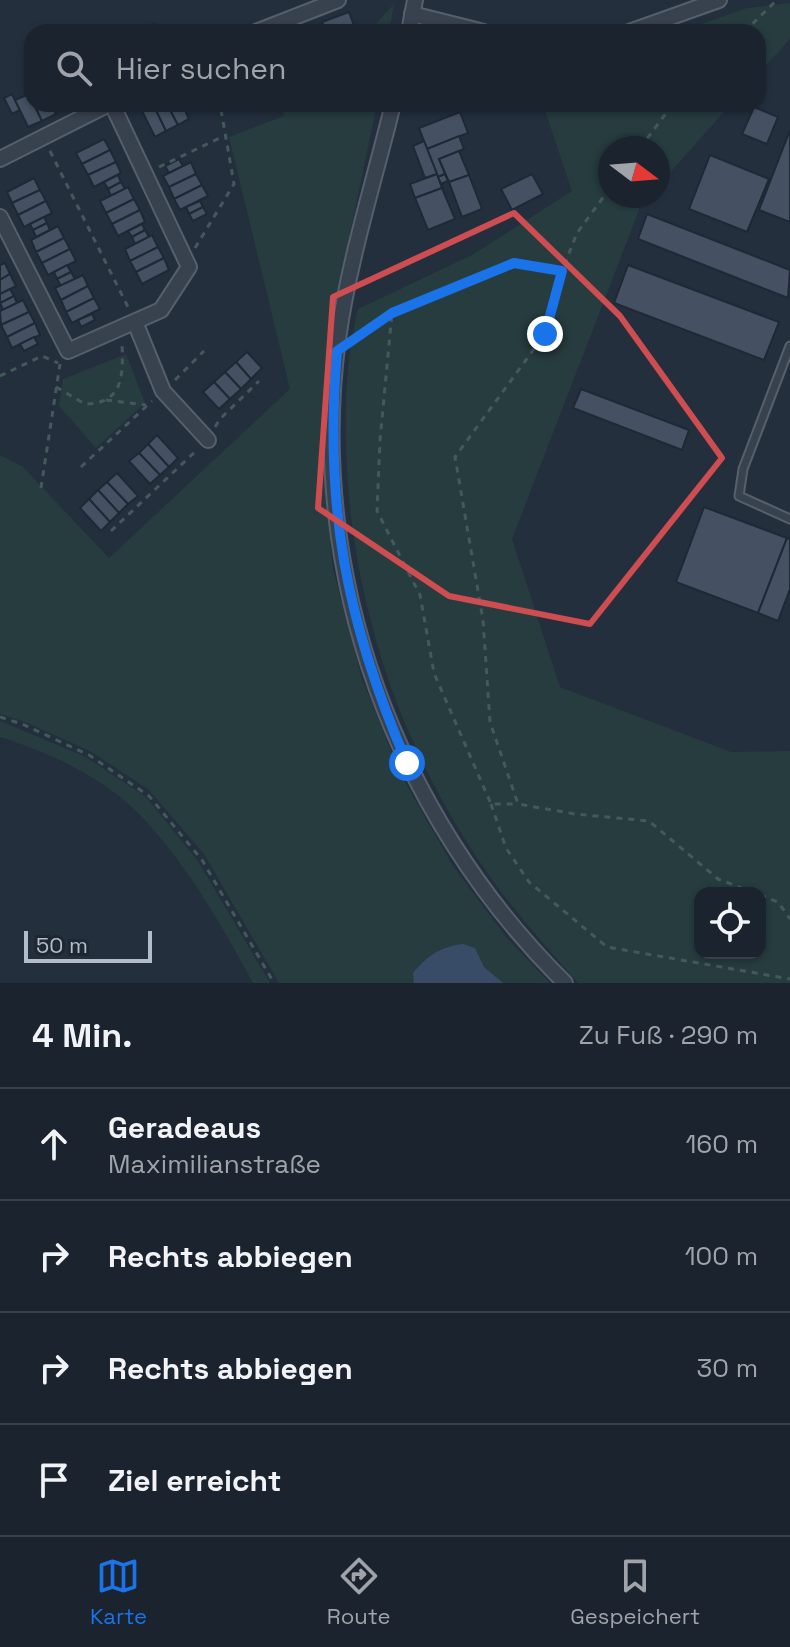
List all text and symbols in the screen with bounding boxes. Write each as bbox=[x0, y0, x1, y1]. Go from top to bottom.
search box bbox=[24, 24, 766, 112]
icon: search bbox=[52, 46, 96, 90]
text: Hier suchen bbox=[116, 49, 286, 88]
north arrow bbox=[598, 136, 670, 208]
route end bbox=[527, 316, 563, 352]
route start bbox=[389, 745, 425, 781]
map controls bbox=[694, 887, 766, 959]
button: locate bbox=[694, 887, 766, 959]
scale bar bbox=[24, 927, 152, 963]
text: 50 m bbox=[36, 931, 88, 959]
text: 4 Min. bbox=[32, 1014, 132, 1057]
text: Zu Fuß · 290 m bbox=[579, 1018, 758, 1052]
text: Geradeaus bbox=[108, 1108, 261, 1147]
icon: ahead bbox=[32, 1122, 76, 1166]
text: 160 m bbox=[686, 1127, 758, 1161]
text: Maximilianstraße bbox=[108, 1147, 321, 1181]
icon: right bbox=[32, 1234, 76, 1278]
text: Rechts abbiegen bbox=[108, 1237, 353, 1276]
text: 100 m bbox=[685, 1239, 758, 1273]
icon: right bbox=[32, 1346, 76, 1390]
text: Rechts abbiegen bbox=[108, 1349, 353, 1388]
text: 30 m bbox=[697, 1351, 758, 1385]
icon: arrive bbox=[32, 1458, 76, 1502]
text: Ziel erreicht bbox=[108, 1461, 281, 1500]
tab: Karte bbox=[90, 1554, 147, 1630]
tab: Route bbox=[327, 1554, 391, 1630]
tab: Gespeichert bbox=[570, 1554, 700, 1630]

